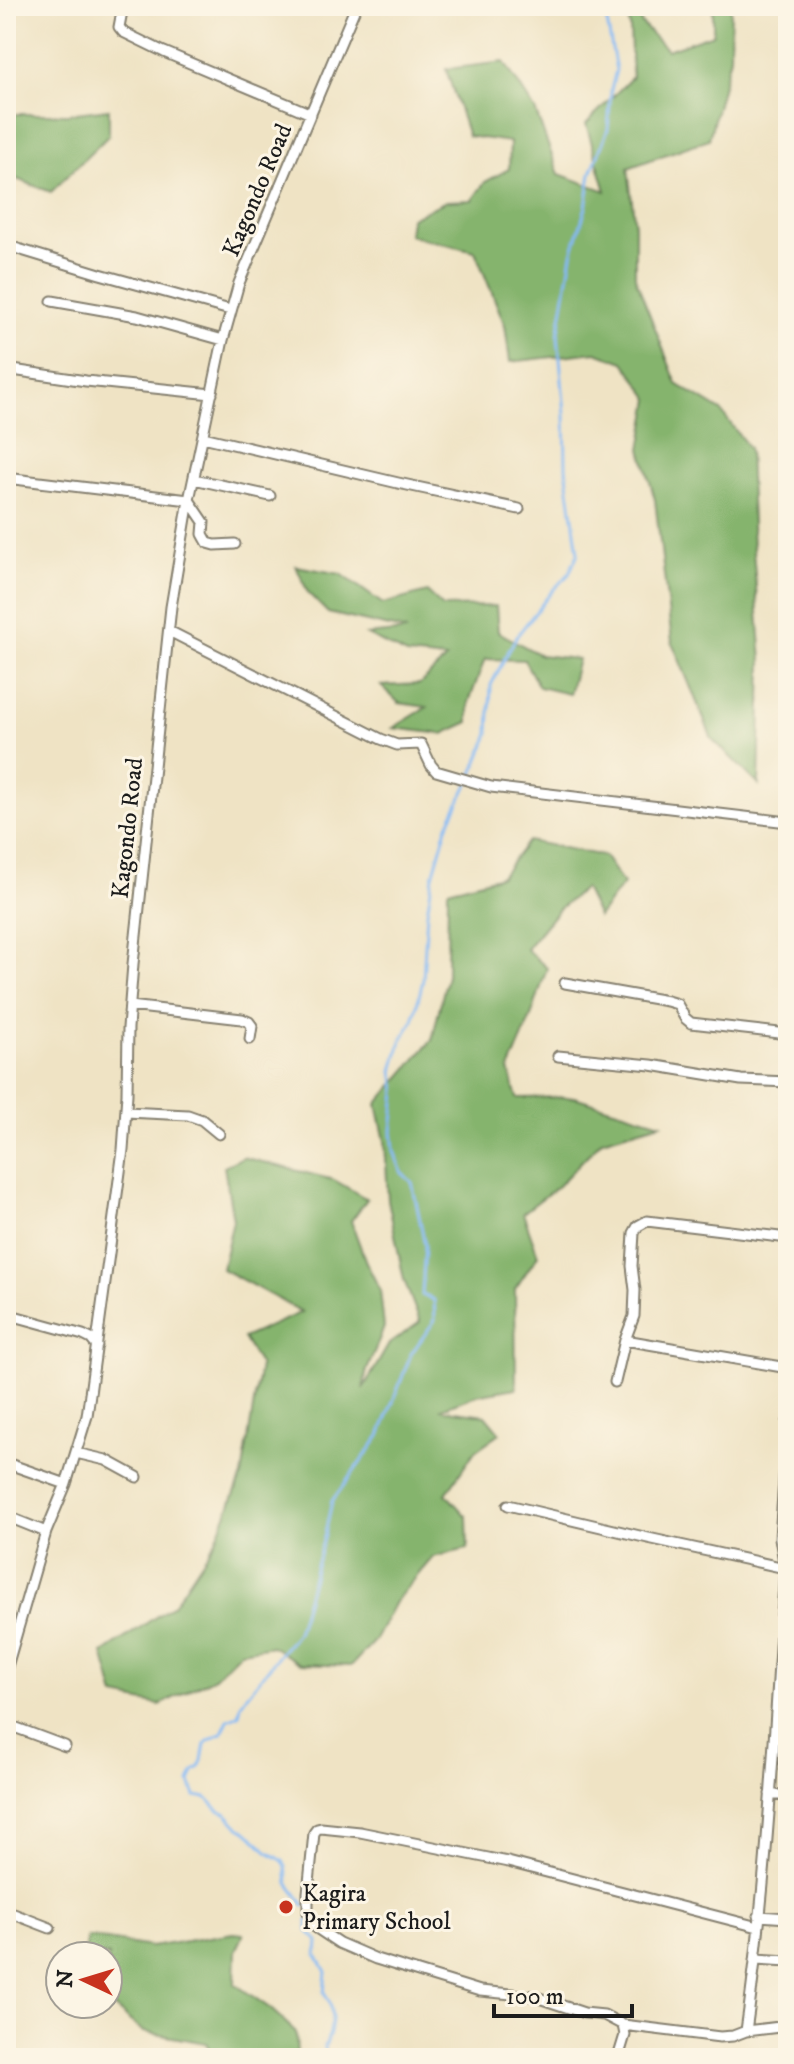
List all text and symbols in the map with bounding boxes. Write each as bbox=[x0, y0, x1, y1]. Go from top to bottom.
street label: Kagondo Road bbox=[216, 119, 299, 261]
street label: Kagondo Road bbox=[106, 756, 150, 900]
place label: Kagira Primary School bbox=[302, 1879, 451, 1937]
marker: Kagira Primary School bbox=[277, 1898, 295, 1916]
north arrow bbox=[44, 1940, 124, 2020]
scale bar bbox=[494, 1968, 632, 2018]
text: N bbox=[51, 1969, 80, 1989]
text: 100 m bbox=[506, 1982, 564, 2012]

